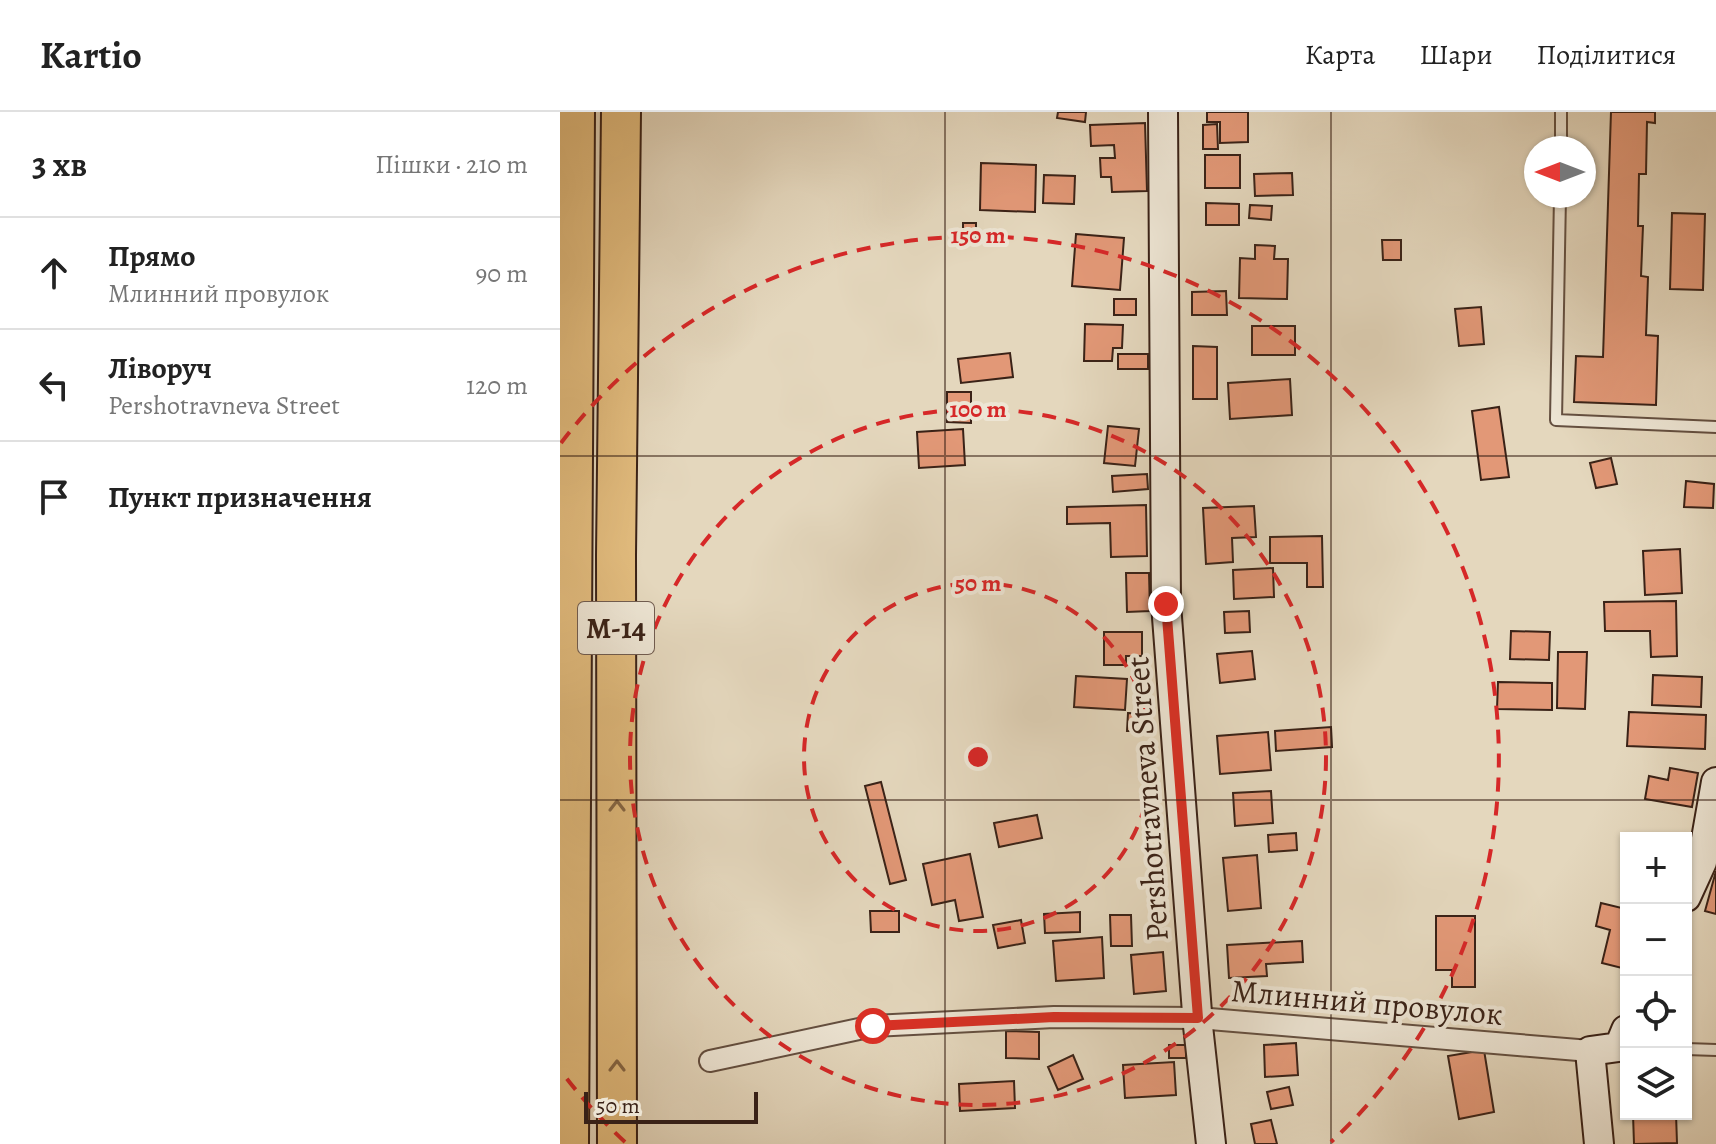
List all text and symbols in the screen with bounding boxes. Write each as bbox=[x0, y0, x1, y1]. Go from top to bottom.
text: Kartio bbox=[40, 29, 142, 81]
text: Карта bbox=[1305, 36, 1375, 74]
text: Шари bbox=[1419, 36, 1493, 74]
text: Поділитися bbox=[1537, 36, 1676, 74]
north arrow bbox=[1524, 136, 1596, 208]
text: 3 хв bbox=[32, 141, 87, 188]
text: Пішки · 210 m bbox=[375, 147, 528, 182]
text: 150 m bbox=[950, 219, 1006, 251]
text: Прямо bbox=[108, 236, 195, 276]
icon: ahead bbox=[32, 251, 76, 295]
text: 90 m bbox=[476, 256, 528, 291]
text: Млинний провулок bbox=[108, 276, 329, 311]
text: Ліворуч bbox=[108, 348, 212, 388]
icon: left bbox=[32, 363, 76, 407]
text: 120 m bbox=[466, 368, 528, 403]
text: Pershotravneva Street bbox=[108, 388, 340, 423]
text: 100 m bbox=[949, 393, 1007, 425]
icon: arrive bbox=[32, 475, 76, 519]
text: Пункт призначення bbox=[108, 477, 372, 517]
text: 50 m bbox=[955, 567, 1001, 599]
route end bbox=[1148, 586, 1184, 622]
road number: М-14 bbox=[578, 602, 654, 654]
street label: Pershotravneva Street bbox=[1115, 655, 1179, 943]
centre of rings bbox=[964, 743, 992, 771]
one-way arrow bbox=[608, 799, 626, 812]
map controls bbox=[1620, 832, 1692, 1120]
button: + bbox=[1620, 832, 1692, 904]
button: − bbox=[1620, 904, 1692, 976]
street label: Млинний провулок bbox=[1229, 968, 1505, 1036]
button: locate bbox=[1620, 976, 1692, 1048]
route start bbox=[855, 1008, 891, 1044]
button: layers bbox=[1620, 1048, 1692, 1120]
one-way arrow bbox=[608, 1059, 626, 1072]
scale bar bbox=[584, 1088, 758, 1124]
text: 50 m bbox=[596, 1091, 640, 1121]

